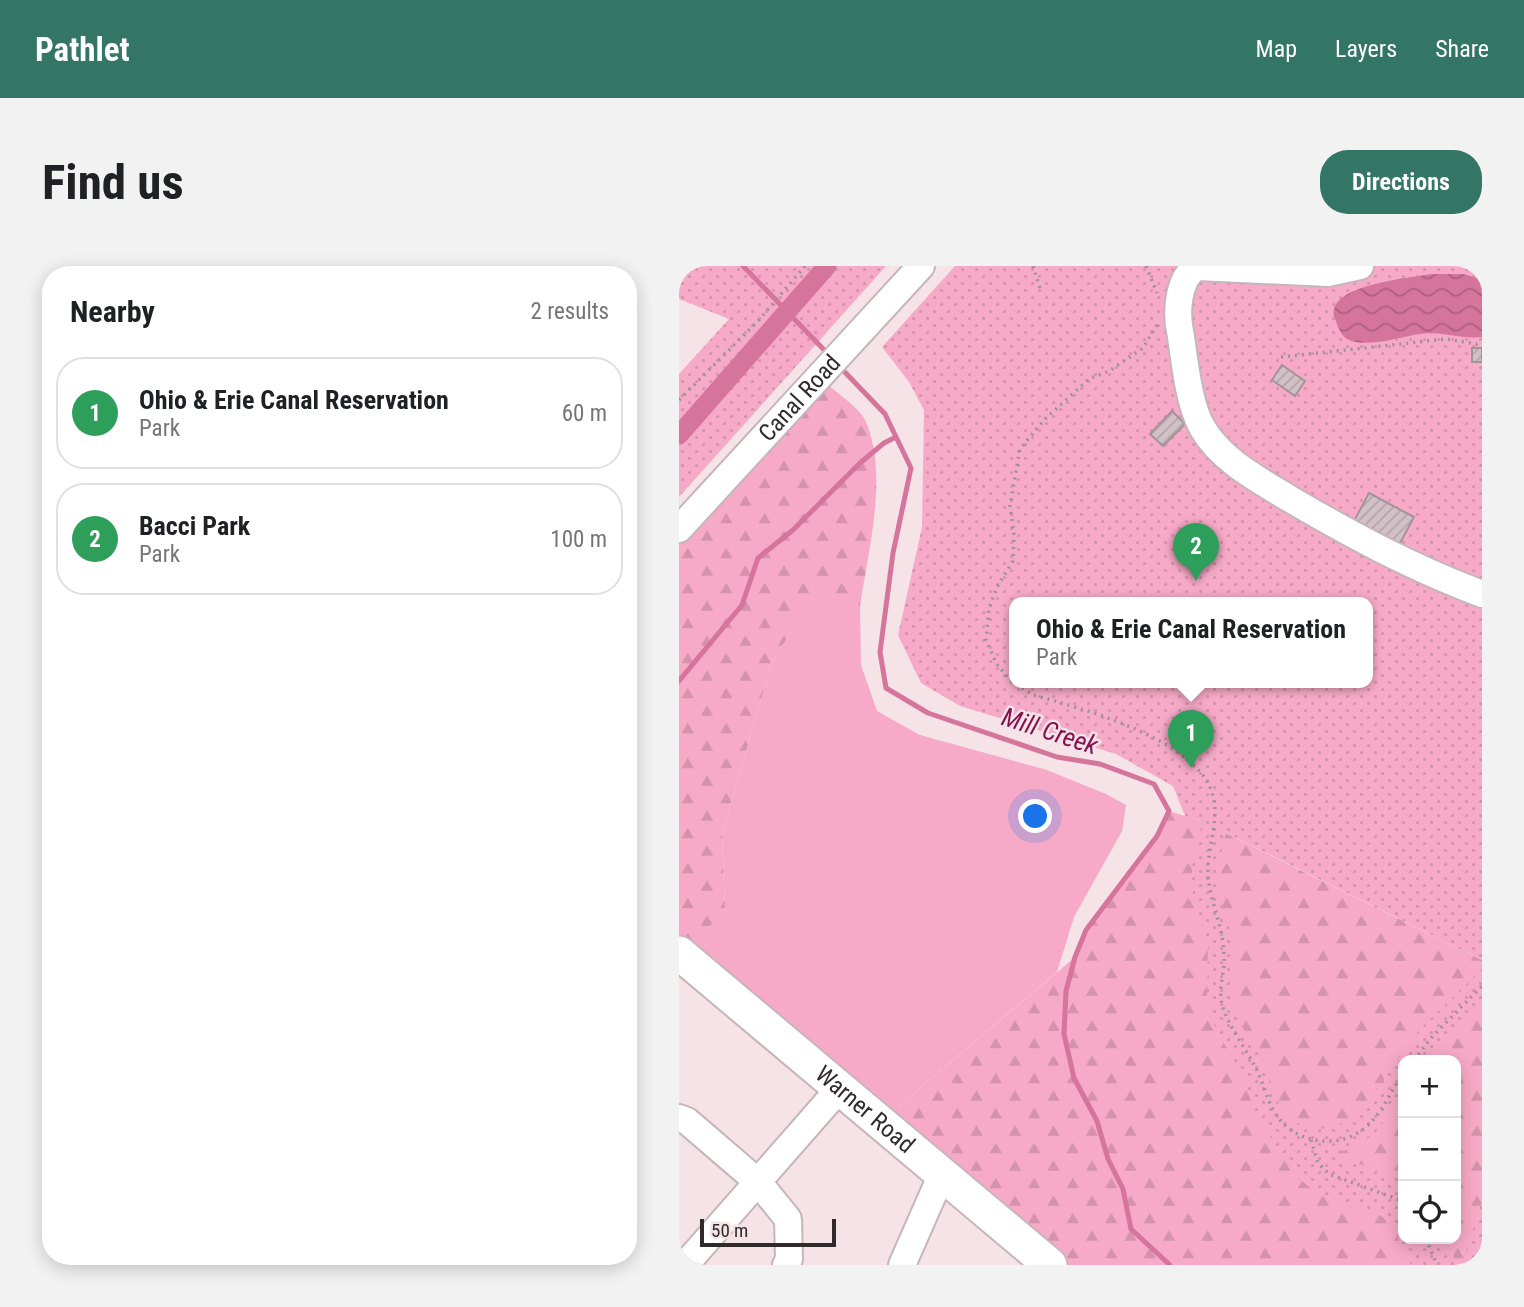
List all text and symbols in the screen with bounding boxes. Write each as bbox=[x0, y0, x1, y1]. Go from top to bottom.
text: Pathlet bbox=[35, 30, 130, 69]
text: Map bbox=[1256, 35, 1297, 63]
text: Layers bbox=[1335, 35, 1397, 63]
text: Share bbox=[1435, 35, 1489, 63]
button: Directions bbox=[1320, 150, 1482, 214]
text: Find us bbox=[42, 154, 184, 211]
text: Nearby bbox=[70, 294, 155, 329]
text: 2 results bbox=[531, 298, 609, 325]
street label: Canal Road bbox=[753, 349, 846, 447]
text: Ohio & Erie Canal Reservation bbox=[139, 385, 449, 415]
text: 1 bbox=[89, 400, 101, 427]
text: 60 m bbox=[562, 400, 607, 427]
text: Park bbox=[139, 415, 180, 442]
text: Bacci Park bbox=[139, 511, 250, 541]
pin: 2 bbox=[1173, 523, 1219, 581]
text: 2 bbox=[89, 526, 101, 553]
text: 100 m bbox=[550, 526, 607, 553]
text: Park bbox=[139, 541, 180, 568]
popup bbox=[1009, 597, 1373, 688]
text: Ohio & Erie Canal Reservation bbox=[1036, 614, 1346, 644]
text: Park bbox=[1036, 644, 1077, 671]
water label: Mill Creek bbox=[998, 701, 1102, 761]
pin: 1 bbox=[1168, 710, 1214, 768]
your location bbox=[1018, 799, 1052, 833]
map controls bbox=[1398, 1055, 1461, 1244]
button: + bbox=[1398, 1055, 1461, 1118]
street label: Warner Road bbox=[810, 1060, 920, 1159]
button: − bbox=[1398, 1118, 1461, 1181]
button: locate bbox=[1398, 1181, 1461, 1244]
scale bar bbox=[700, 1216, 837, 1248]
text: 50 m bbox=[711, 1219, 748, 1242]

